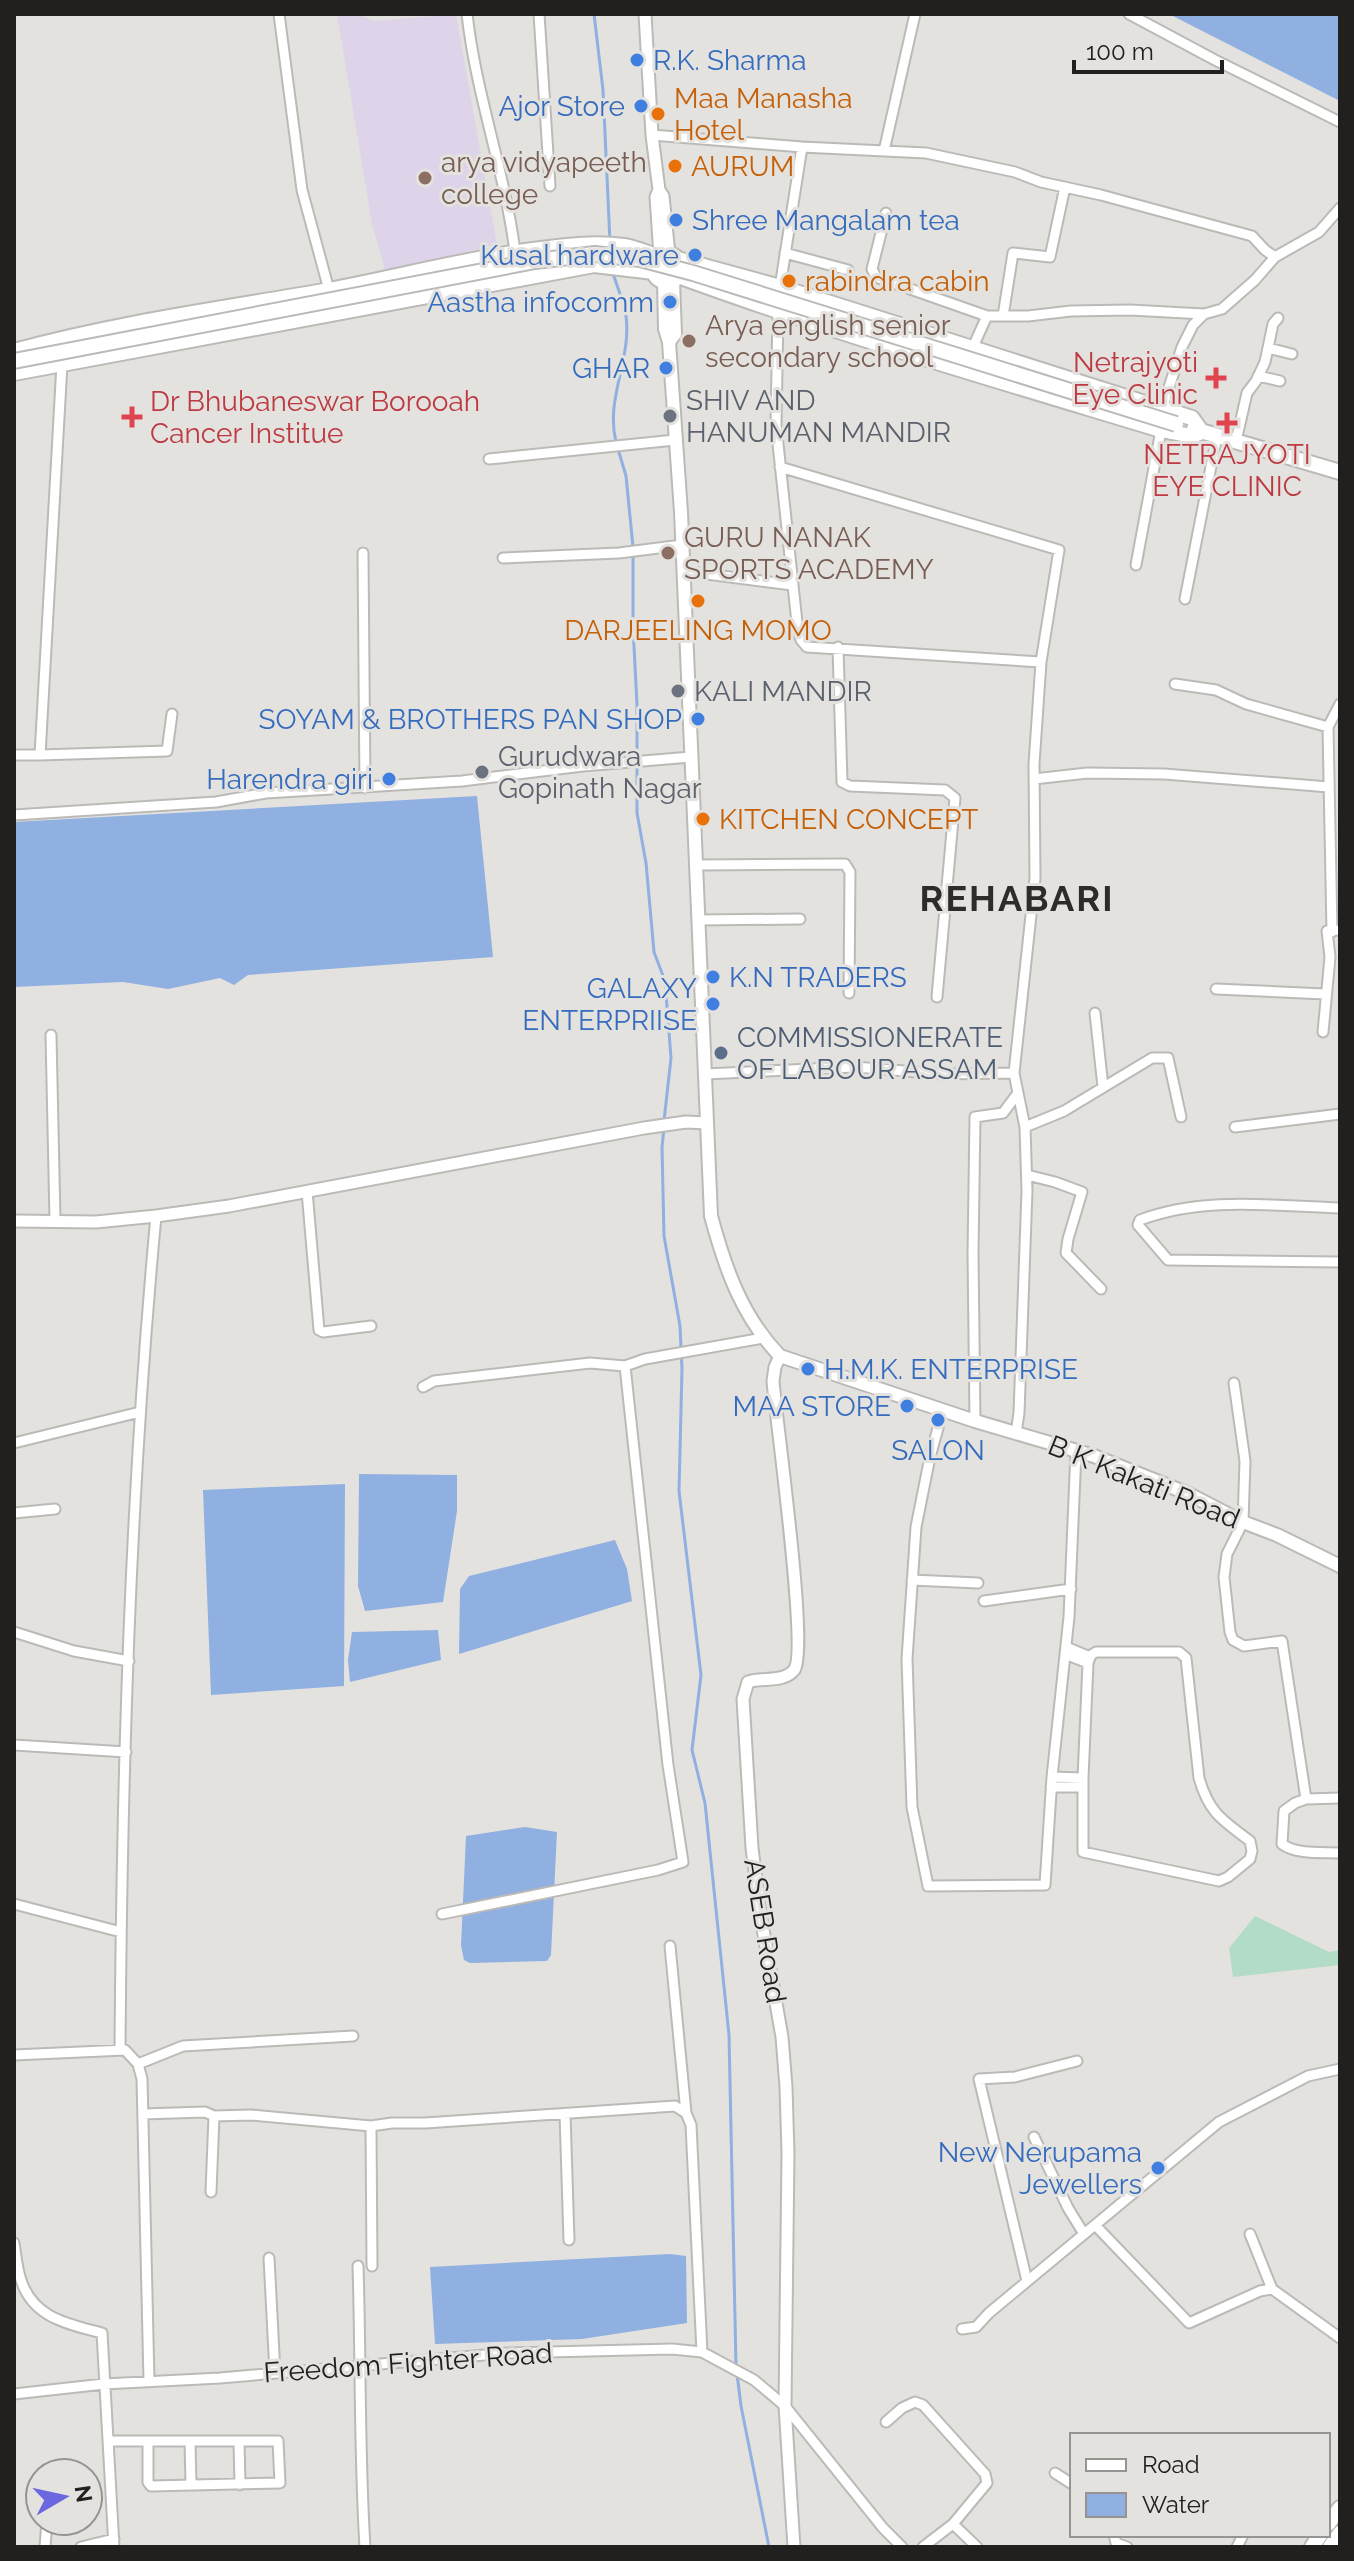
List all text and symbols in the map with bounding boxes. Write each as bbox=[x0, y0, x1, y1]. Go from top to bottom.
scale bar bbox=[1074, 24, 1222, 74]
text: 100 m bbox=[1086, 37, 1154, 66]
place label: R.K. Sharma bbox=[653, 44, 806, 77]
marker: R.K. Sharma bbox=[628, 51, 646, 69]
place label: Maa Manasha Hotel bbox=[674, 82, 852, 147]
place label: Ajor Store bbox=[498, 90, 625, 123]
marker: Ajor Store bbox=[632, 97, 650, 115]
marker: Maa Manasha Hotel bbox=[649, 105, 667, 123]
place label: arya vidyapeeth college bbox=[441, 146, 647, 211]
place label: AURUM bbox=[691, 150, 794, 183]
marker: AURUM bbox=[666, 157, 684, 175]
marker: arya vidyapeeth college bbox=[416, 169, 434, 187]
place label: Shree Mangalam tea bbox=[692, 204, 960, 237]
marker: Shree Mangalam tea bbox=[667, 211, 685, 229]
place label: Kusal hardware bbox=[480, 239, 679, 272]
marker: Kusal hardware bbox=[686, 246, 704, 264]
place label: rabindra cabin bbox=[805, 265, 990, 298]
marker: rabindra cabin bbox=[780, 272, 798, 290]
place label: Aastha infocomm bbox=[427, 286, 654, 319]
marker: Aastha infocomm bbox=[661, 293, 679, 311]
place label: Arya english senior secondary school bbox=[705, 309, 951, 374]
marker: Arya english senior secondary school bbox=[680, 332, 698, 350]
place label: Netrajyoti Eye Clinic bbox=[1073, 346, 1198, 411]
place label: GHAR bbox=[572, 352, 650, 385]
marker: GHAR bbox=[657, 359, 675, 377]
marker: Netrajyoti Eye Clinic bbox=[1205, 367, 1227, 389]
place label: SHIV AND HANUMAN MANDIR bbox=[686, 384, 951, 449]
place label: Dr Bhubaneswar Borooah Cancer Institue bbox=[150, 385, 480, 450]
marker: Dr Bhubaneswar Borooah Cancer Institue bbox=[121, 406, 143, 428]
marker: SHIV AND HANUMAN MANDIR bbox=[661, 407, 679, 425]
marker: NETRAJYOTI EYE CLINIC bbox=[1216, 412, 1238, 434]
place label: NETRAJYOTI EYE CLINIC bbox=[1143, 438, 1311, 503]
place label: GURU NANAK SPORTS ACADEMY bbox=[684, 521, 934, 586]
marker: GURU NANAK SPORTS ACADEMY bbox=[659, 544, 677, 562]
marker: DARJEELING MOMO bbox=[689, 592, 707, 610]
place label: DARJEELING MOMO bbox=[564, 614, 832, 647]
place label: KALI MANDIR bbox=[694, 675, 872, 708]
marker: KALI MANDIR bbox=[669, 682, 687, 700]
place label: SOYAM & BROTHERS PAN SHOP bbox=[259, 703, 682, 736]
marker: SOYAM & BROTHERS PAN SHOP bbox=[689, 710, 707, 728]
place label: Gurudwara Gopinath Nagar bbox=[498, 740, 702, 805]
place label: Harendra giri bbox=[206, 763, 373, 796]
marker: Gurudwara Gopinath Nagar bbox=[473, 763, 491, 781]
marker: Harendra giri bbox=[380, 770, 398, 788]
place label: KITCHEN CONCEPT bbox=[719, 803, 978, 836]
marker: KITCHEN CONCEPT bbox=[694, 810, 712, 828]
district label: REHABARI bbox=[920, 877, 1114, 919]
place label: K.N TRADERS bbox=[729, 961, 907, 994]
marker: K.N TRADERS bbox=[704, 968, 722, 986]
place label: GALAXY ENTERPRIISE bbox=[522, 972, 697, 1037]
marker: GALAXY ENTERPRIISE bbox=[704, 995, 722, 1013]
place label: COMMISSIONERATE OF LABOUR ASSAM bbox=[737, 1021, 1003, 1086]
marker: COMMISSIONERATE OF LABOUR ASSAM bbox=[712, 1044, 730, 1062]
place label: H.M.K. ENTERPRISE bbox=[824, 1353, 1078, 1386]
marker: H.M.K. ENTERPRISE bbox=[799, 1360, 817, 1378]
place label: MAA STORE bbox=[733, 1390, 891, 1423]
marker: MAA STORE bbox=[898, 1397, 916, 1415]
marker: SALON bbox=[929, 1411, 947, 1429]
street label: B K Kakati Road bbox=[1043, 1429, 1245, 1535]
place label: SALON bbox=[891, 1434, 985, 1467]
street label: ASEB Road bbox=[737, 1856, 793, 2006]
place label: New Nerupama Jewellers bbox=[938, 2136, 1142, 2201]
marker: New Nerupama Jewellers bbox=[1149, 2159, 1167, 2177]
street label: Freedom Fighter Road bbox=[262, 2336, 554, 2390]
legend bbox=[1070, 2433, 1330, 2537]
text: Road bbox=[1142, 2450, 1200, 2479]
north arrow bbox=[24, 2457, 104, 2537]
text: N bbox=[70, 2484, 98, 2504]
text: Water bbox=[1142, 2490, 1210, 2519]

